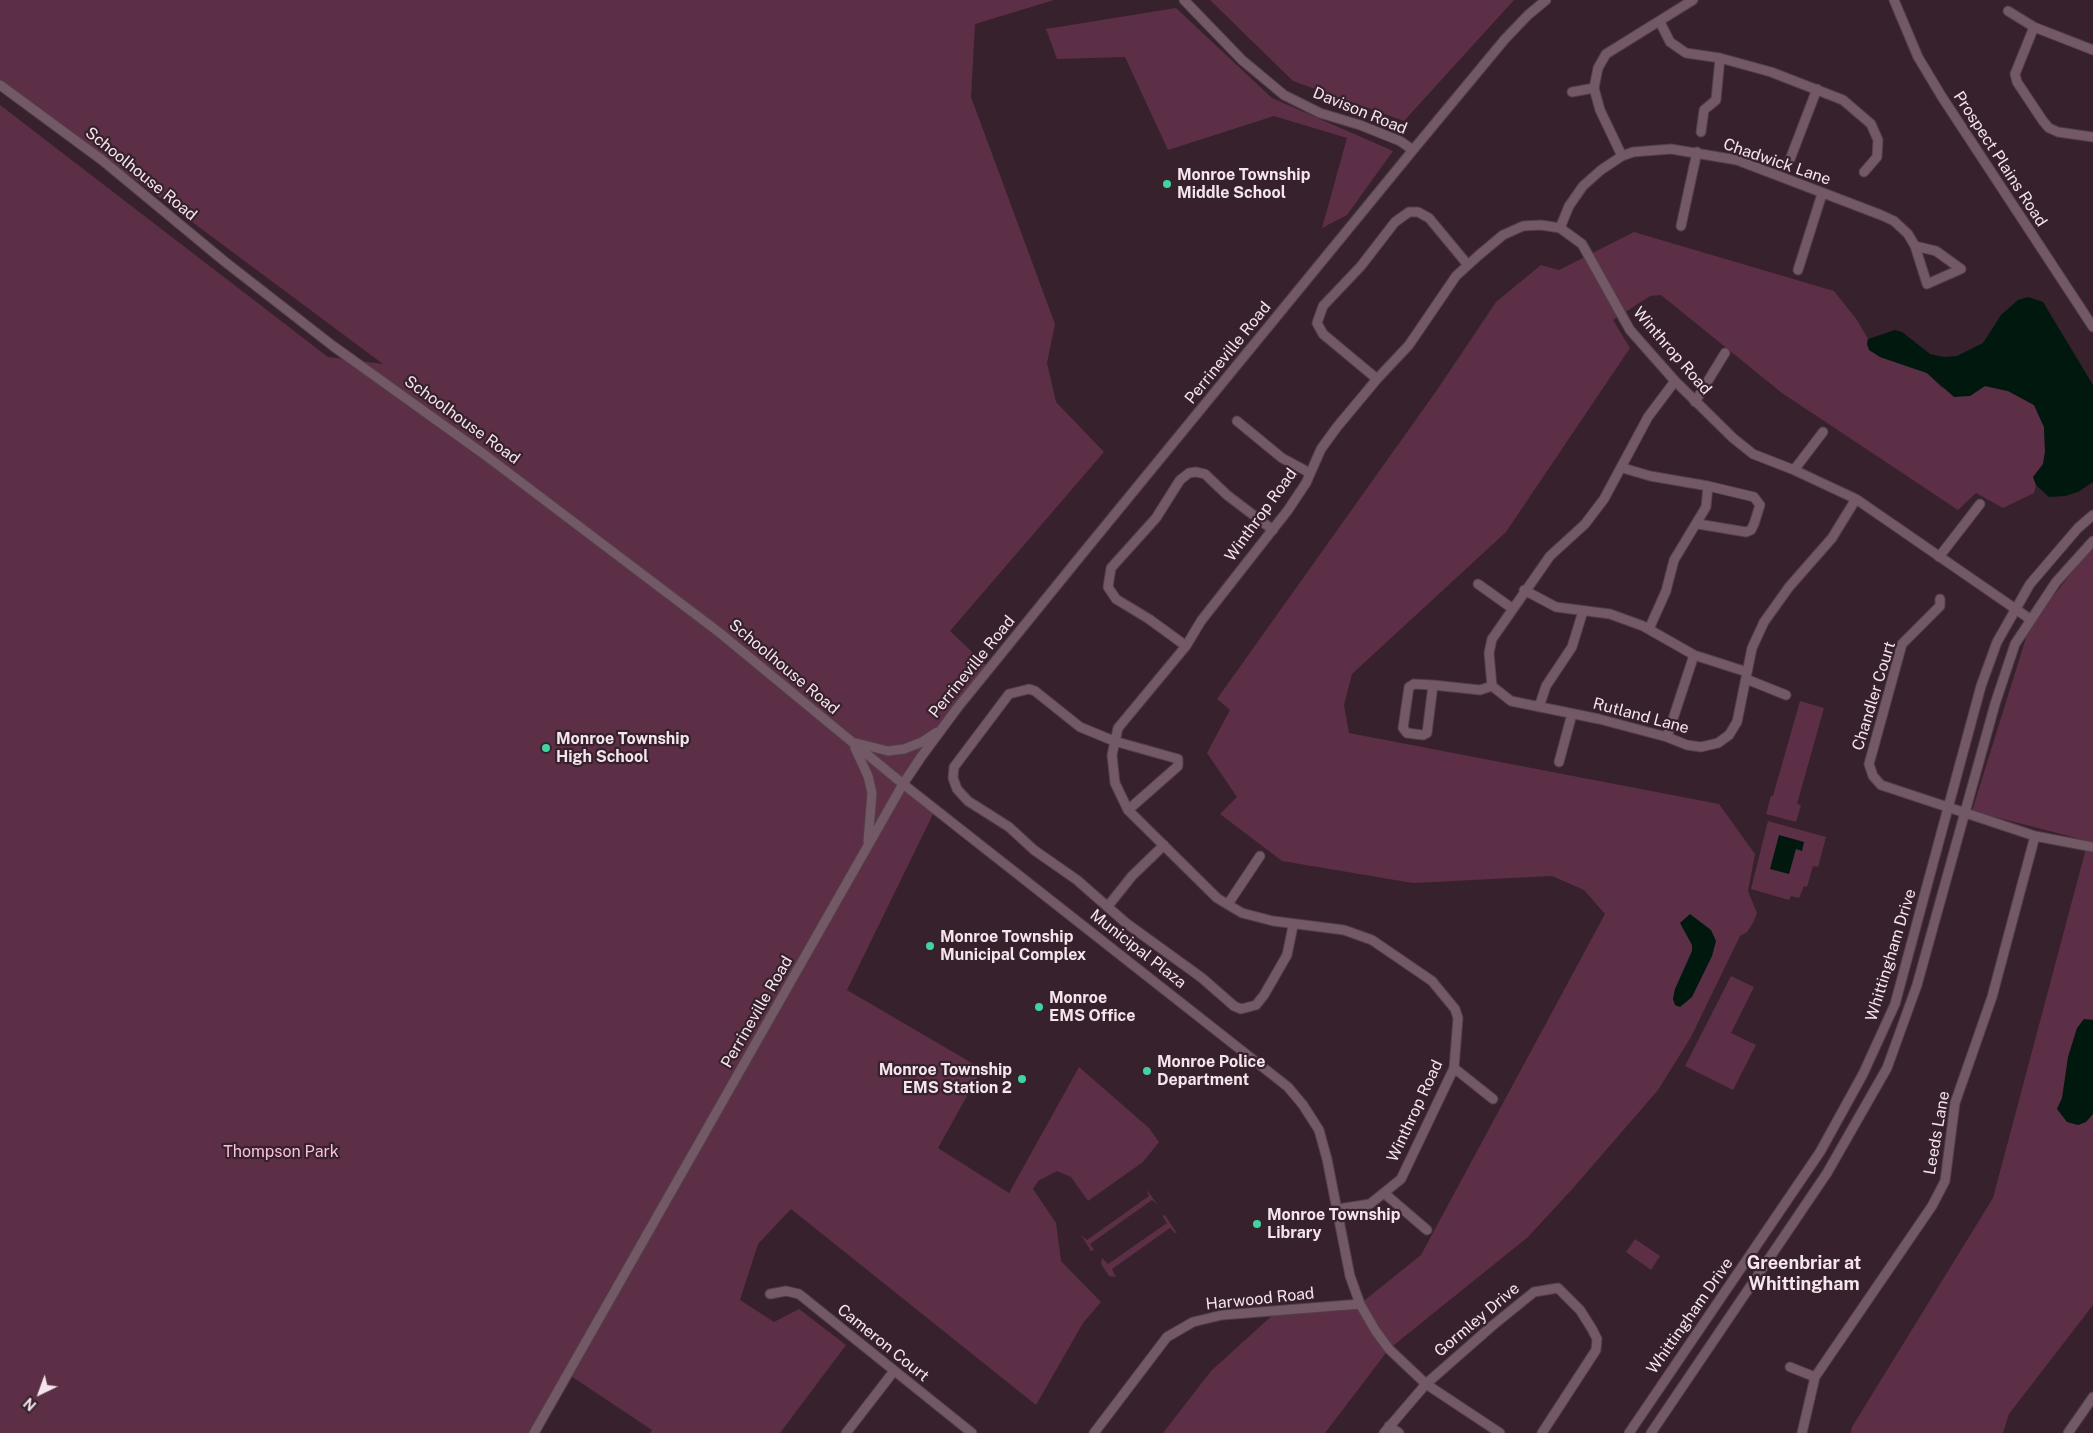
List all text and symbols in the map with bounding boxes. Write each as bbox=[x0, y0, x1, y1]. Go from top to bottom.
street label: Davison Road bbox=[1310, 83, 1410, 139]
street label: Prospect Plains Road bbox=[1949, 88, 2051, 230]
street label: Schoolhouse Road bbox=[81, 123, 201, 225]
street label: Chadwick Lane bbox=[1721, 135, 1833, 189]
place label: Monroe Township Middle School bbox=[1177, 165, 1310, 203]
marker: Monroe Township Middle School bbox=[1161, 178, 1173, 190]
street label: Perrineville Road bbox=[1181, 298, 1275, 408]
street label: Winthrop Road bbox=[1629, 303, 1715, 399]
street label: Schoolhouse Road bbox=[401, 372, 523, 468]
street label: Winthrop Road bbox=[1221, 465, 1301, 565]
street label: Perrineville Road bbox=[925, 612, 1019, 722]
street label: Schoolhouse Road bbox=[725, 615, 843, 719]
street label: Chandler Court bbox=[1848, 639, 1900, 753]
street label: Rutland Lane bbox=[1591, 694, 1691, 738]
place label: Monroe Township High School bbox=[556, 729, 689, 767]
marker: Monroe Township High School bbox=[540, 742, 552, 754]
street label: Whittingham Drive bbox=[1862, 886, 1920, 1024]
street label: Municipal Plaza bbox=[1086, 905, 1190, 993]
place label: Monroe Township Municipal Complex bbox=[940, 927, 1086, 965]
marker: Monroe Township Municipal Complex bbox=[924, 940, 936, 952]
street label: Perrineville Road bbox=[717, 953, 797, 1071]
place label: Monroe EMS Office bbox=[1049, 988, 1135, 1026]
marker: Monroe EMS Office bbox=[1033, 1001, 1045, 1013]
place label: Monroe Police Department bbox=[1157, 1052, 1266, 1090]
street label: Winthrop Road bbox=[1383, 1057, 1447, 1165]
place label: Monroe Township EMS Station 2 bbox=[879, 1060, 1012, 1098]
marker: Monroe Police Department bbox=[1141, 1065, 1153, 1077]
marker: Monroe Township EMS Station 2 bbox=[1016, 1073, 1028, 1085]
street label: Leeds Lane bbox=[1920, 1090, 1954, 1176]
park label: Thompson Park bbox=[223, 1142, 339, 1162]
place label: Monroe Township Library bbox=[1267, 1205, 1400, 1243]
marker: Monroe Township Library bbox=[1251, 1218, 1263, 1230]
district label: Greenbriar at Whittingham bbox=[1747, 1252, 1861, 1294]
street label: Whittingham Drive bbox=[1643, 1254, 1737, 1378]
street label: Gormley Drive bbox=[1431, 1279, 1523, 1361]
street label: Harwood Road bbox=[1205, 1284, 1315, 1314]
street label: Cameron Court bbox=[833, 1300, 933, 1386]
north arrow bbox=[15, 1368, 65, 1418]
text: N bbox=[21, 1395, 39, 1414]

